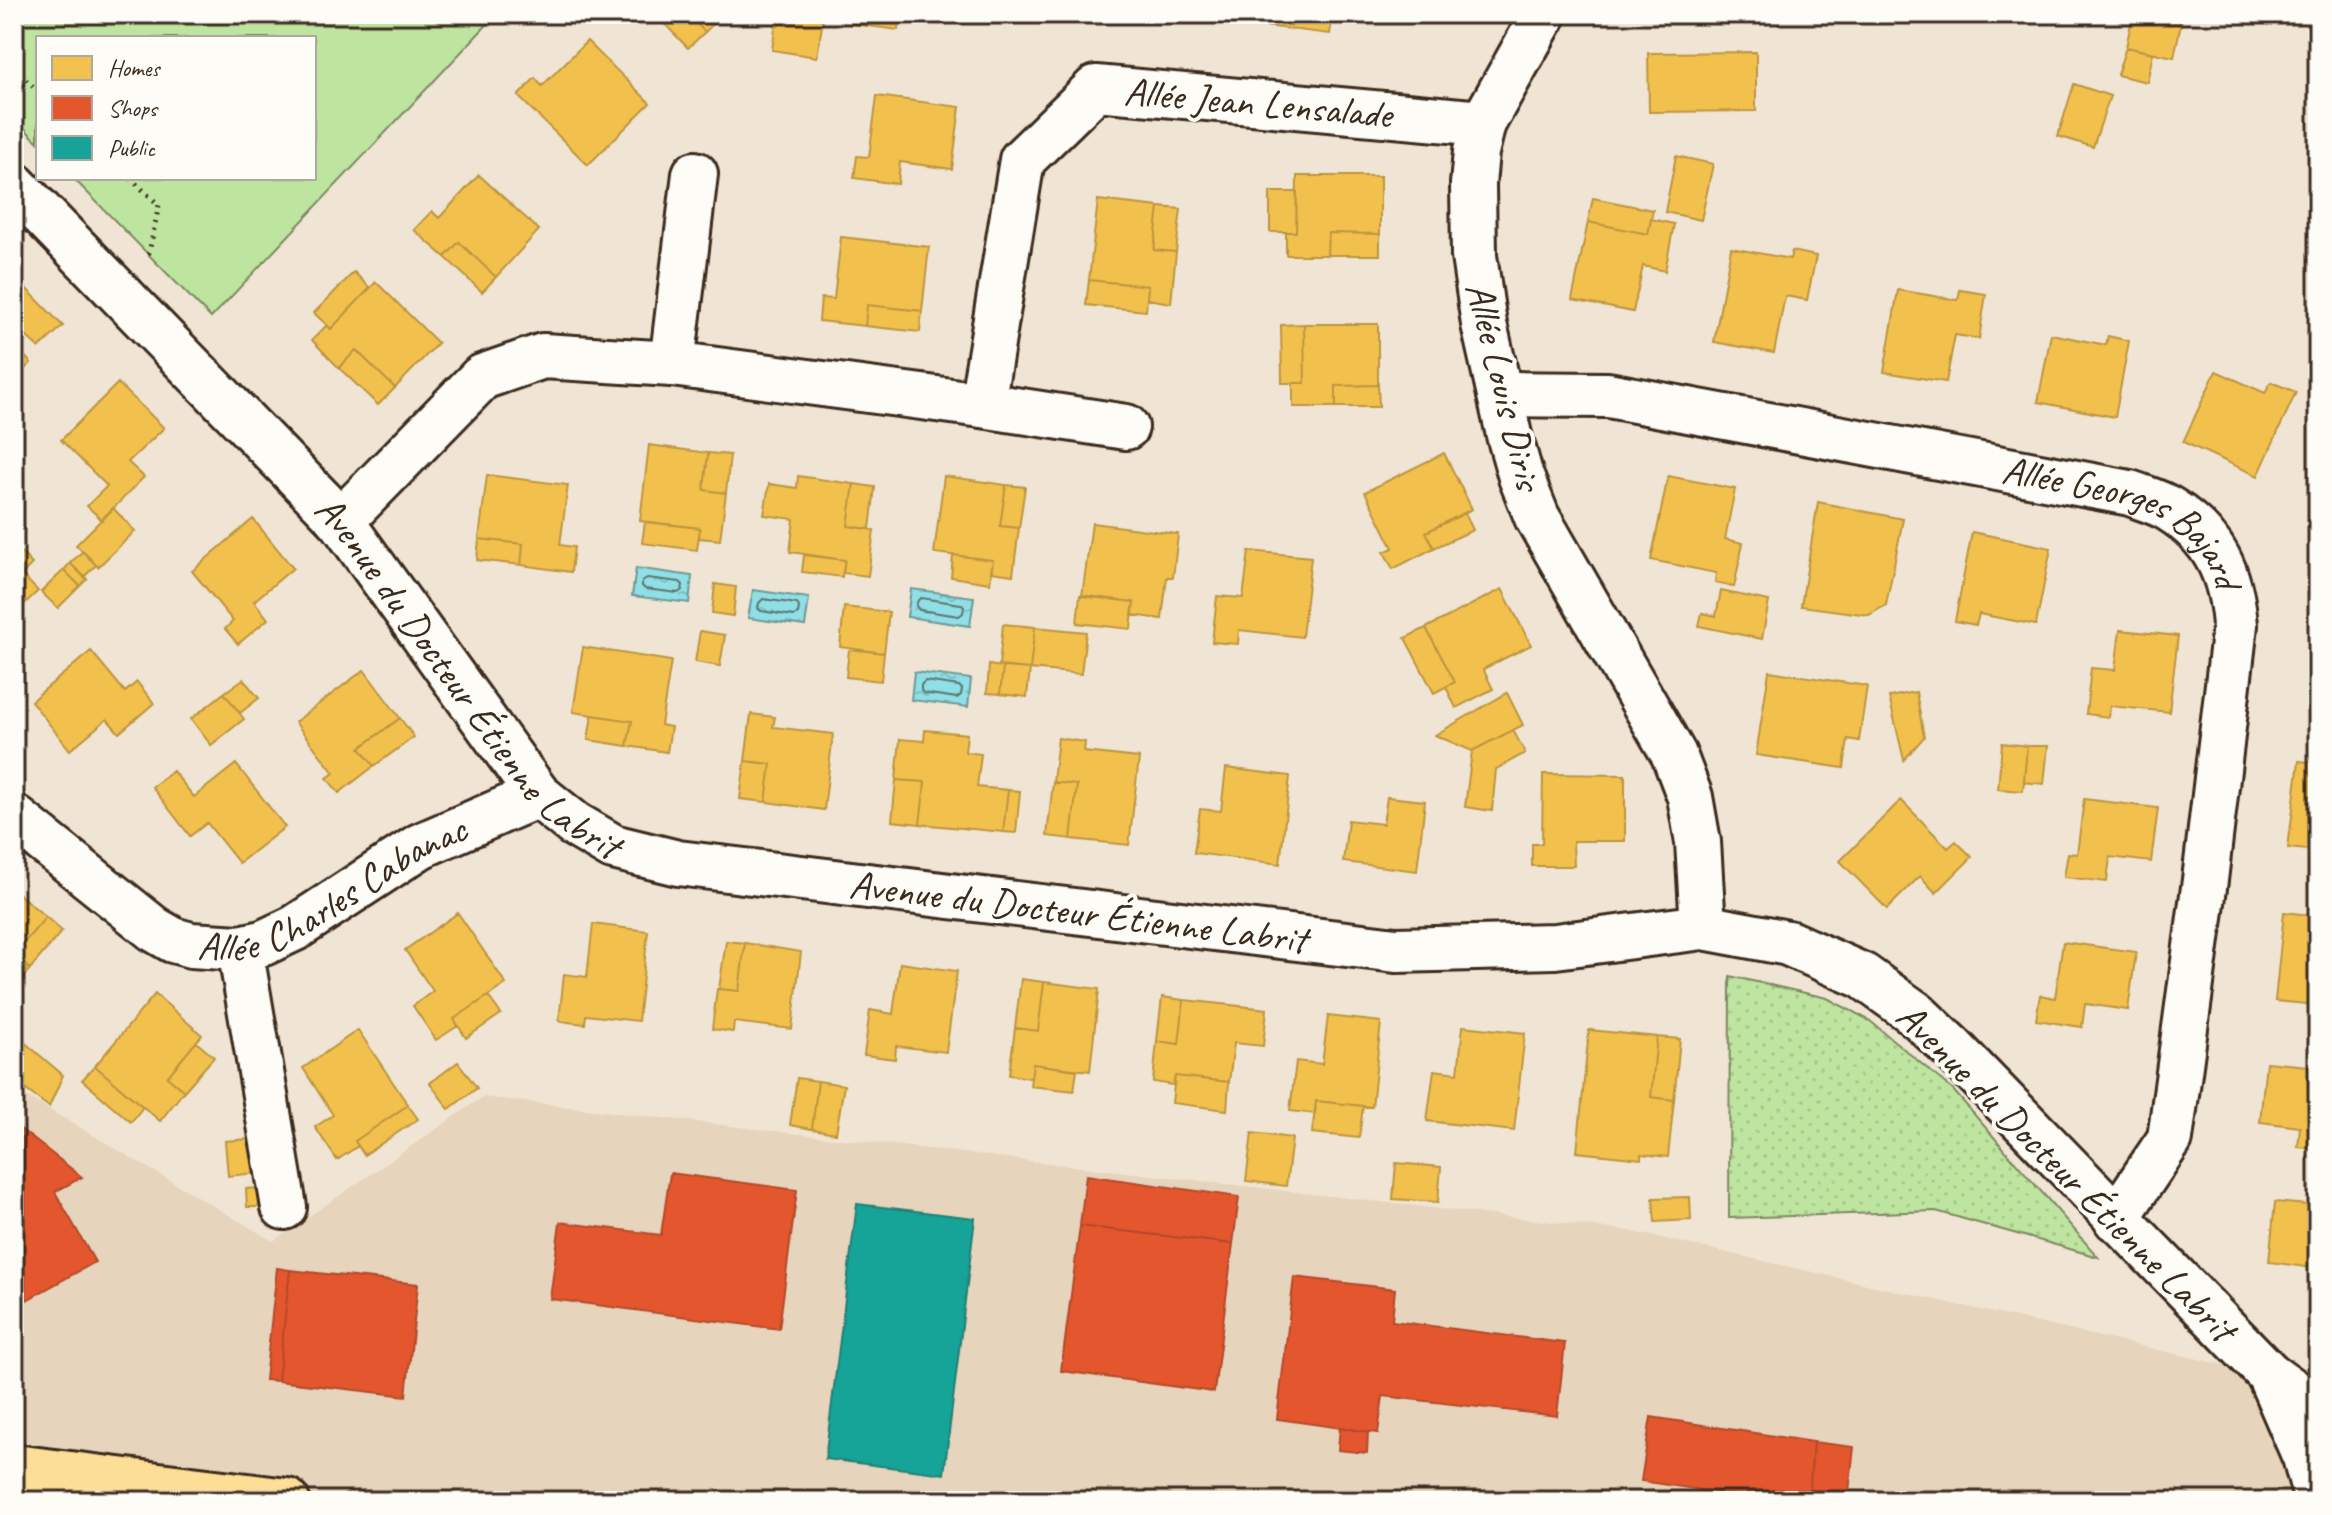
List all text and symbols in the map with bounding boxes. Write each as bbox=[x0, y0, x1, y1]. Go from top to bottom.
legend bbox=[36, 36, 316, 180]
text: Homes bbox=[108, 53, 161, 83]
street label: Allée Jean Lensalade bbox=[1122, 66, 1397, 140]
text: Shops bbox=[108, 93, 159, 123]
text: Public bbox=[108, 133, 156, 163]
street label: Allée Louis Diris bbox=[1454, 277, 1555, 498]
street label: Allée Georges Bajard bbox=[1998, 445, 2254, 599]
street label: Avenue du Docteur Étienne Labrit bbox=[304, 484, 634, 874]
street label: Allée Charles Cabanac bbox=[196, 803, 476, 974]
street label: Avenue du Docteur Étienne Labrit bbox=[847, 859, 1315, 966]
street label: Avenue du Docteur Étienne Labrit bbox=[1886, 992, 2250, 1356]

